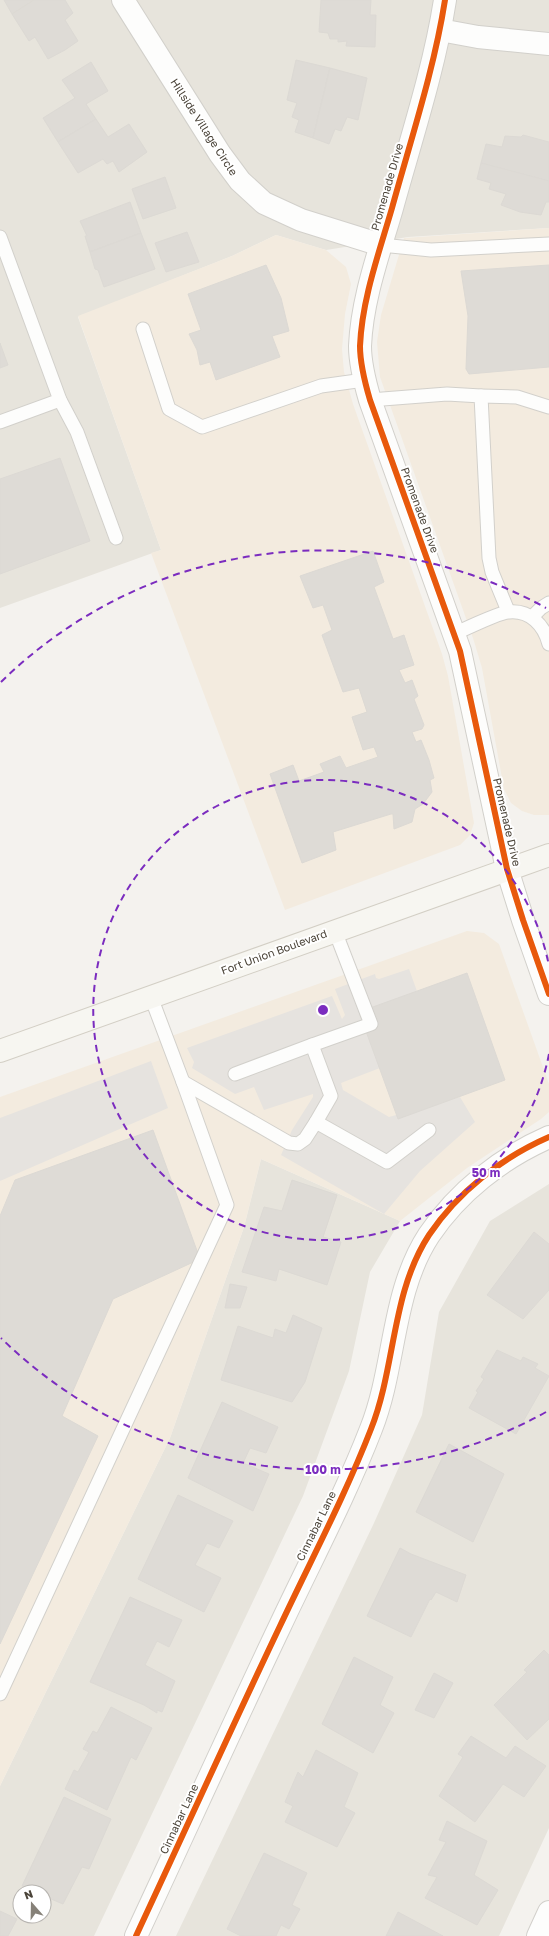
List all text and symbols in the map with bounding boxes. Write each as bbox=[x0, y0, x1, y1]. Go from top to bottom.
street label: Hillside Village Circle bbox=[168, 76, 241, 178]
street label: Promenade Drive bbox=[368, 142, 405, 232]
street label: Promenade Drive bbox=[399, 465, 442, 554]
street label: Promenade Drive bbox=[491, 776, 524, 867]
street label: Fort Union Boulevard bbox=[219, 926, 329, 977]
centre of rings bbox=[316, 1003, 330, 1017]
text: 50 m bbox=[472, 1165, 500, 1180]
text: 100 m bbox=[305, 1462, 341, 1477]
street label: Cinnabar Lane bbox=[293, 1489, 338, 1563]
street label: Cinnabar Lane bbox=[157, 1782, 200, 1856]
north arrow bbox=[12, 1884, 52, 1924]
text: N bbox=[22, 1887, 35, 1902]

